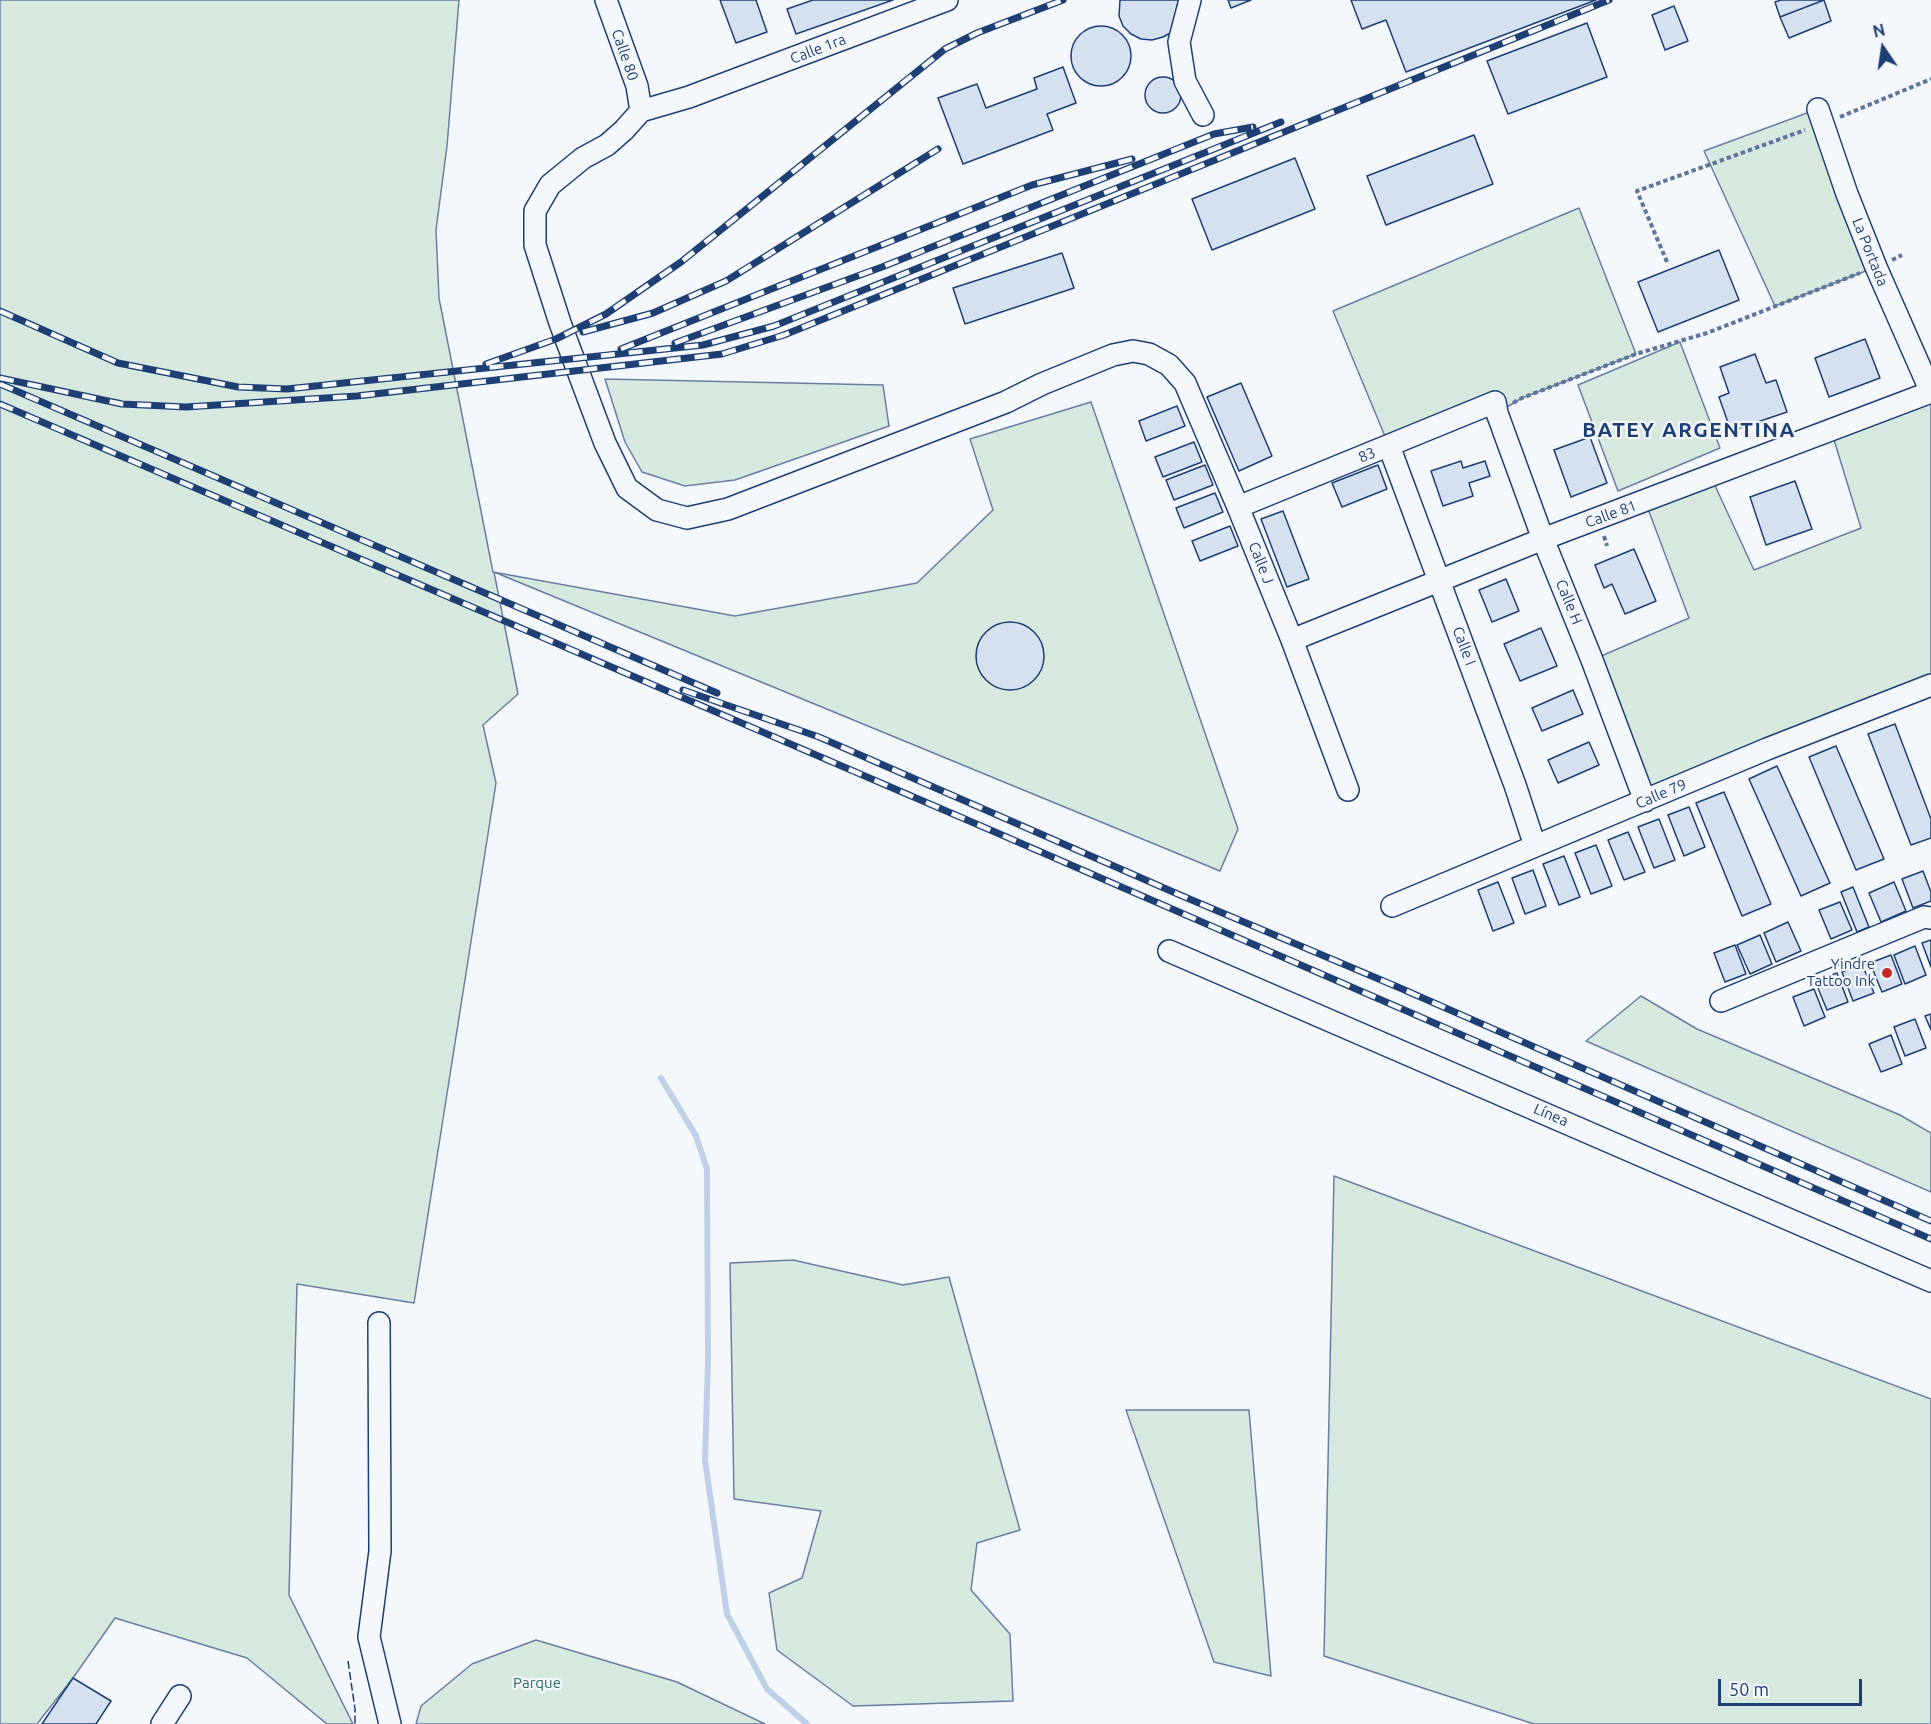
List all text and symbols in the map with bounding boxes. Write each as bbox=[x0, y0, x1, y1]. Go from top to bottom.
north arrow bbox=[1853, 18, 1913, 78]
text: N bbox=[1871, 20, 1887, 41]
street label: Calle 80 bbox=[608, 27, 642, 83]
street label: Calle 1ra bbox=[788, 30, 848, 68]
street label: La Portada bbox=[1848, 215, 1892, 289]
district label: BATEY ARGENTINA bbox=[1582, 417, 1796, 443]
street label: 83 bbox=[1356, 443, 1378, 467]
street label: Calle 81 bbox=[1583, 496, 1639, 532]
street label: Calle J bbox=[1244, 539, 1278, 587]
street label: Calle H bbox=[1552, 577, 1586, 627]
street label: Calle I bbox=[1448, 624, 1480, 668]
street label: Calle 79 bbox=[1633, 775, 1689, 813]
place label: Yindre Tattoo Ink bbox=[1807, 955, 1875, 990]
marker: Yindre Tattoo Ink bbox=[1880, 966, 1894, 980]
street label: Línea bbox=[1531, 1100, 1571, 1130]
scale bar bbox=[1721, 1667, 1865, 1705]
park label: Parque bbox=[513, 1674, 561, 1692]
text: 50 m bbox=[1729, 1679, 1769, 1699]

